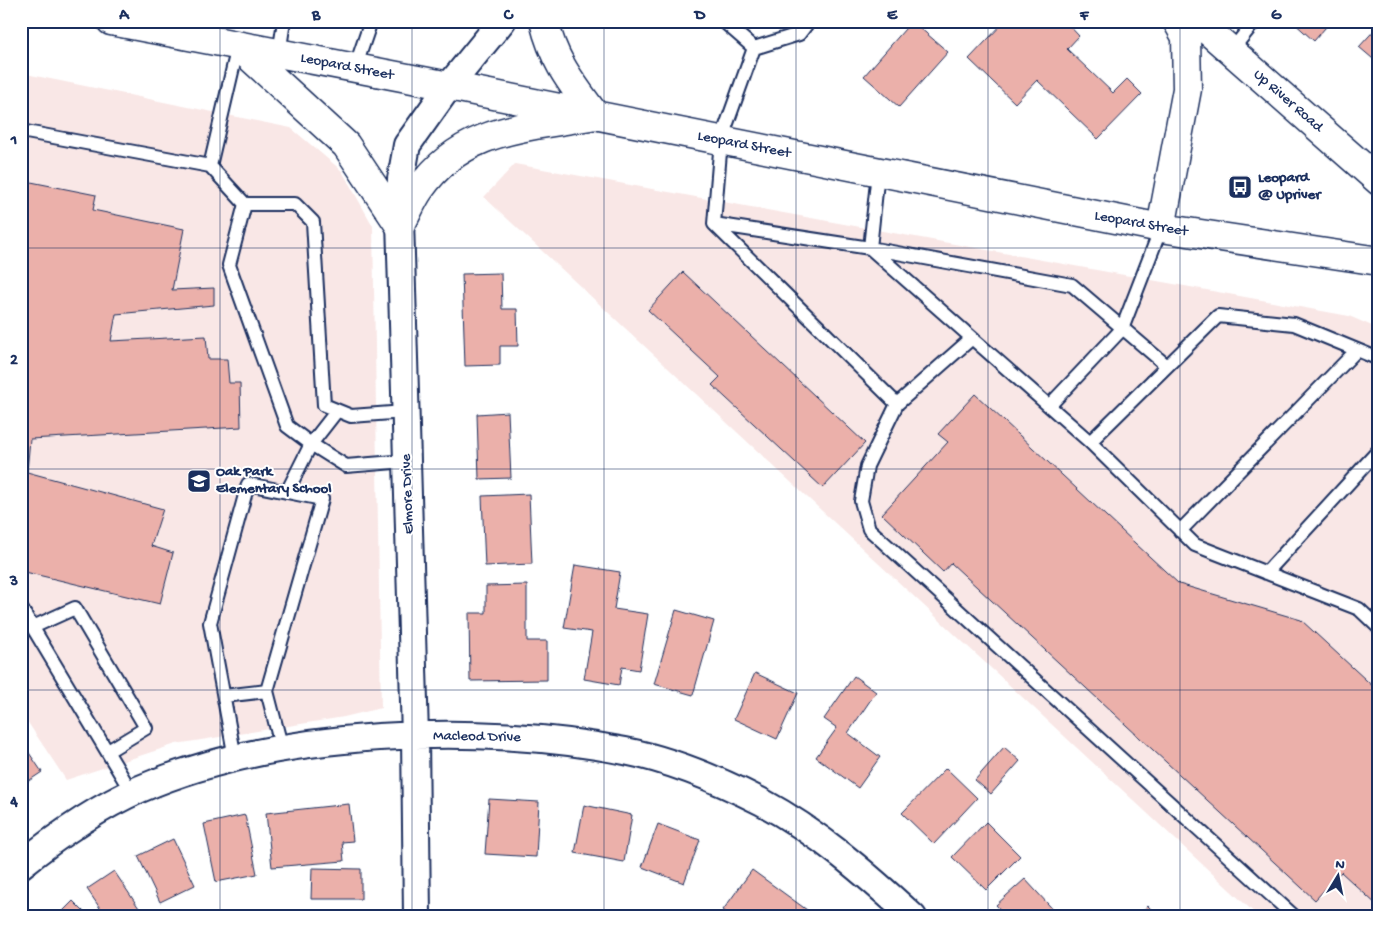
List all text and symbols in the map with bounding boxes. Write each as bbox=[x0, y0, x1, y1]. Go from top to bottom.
text: A bbox=[118, 7, 130, 26]
text: B bbox=[311, 7, 321, 26]
text: C bbox=[503, 7, 514, 26]
text: D bbox=[693, 7, 706, 26]
text: E bbox=[887, 7, 898, 26]
text: F bbox=[1079, 7, 1090, 26]
text: G bbox=[1271, 7, 1282, 26]
street label: Leopard Street bbox=[299, 49, 397, 85]
street label: Up River Road bbox=[1249, 66, 1328, 137]
street label: Leopard Street bbox=[696, 127, 794, 163]
text: 1 bbox=[10, 132, 17, 151]
place label: Leopard @ Upriver bbox=[1258, 169, 1322, 204]
bus stop icon: Leopard @ Upriver bbox=[1227, 174, 1253, 200]
street label: Leopard Street bbox=[1093, 207, 1191, 241]
text: 2 bbox=[10, 352, 18, 371]
street label: Elmore Drive bbox=[398, 453, 418, 534]
place label: Oak Park Elementary School bbox=[216, 463, 332, 498]
school or university icon: Oak Park Elementary School bbox=[186, 468, 212, 494]
text: 3 bbox=[9, 573, 18, 592]
street label: Macleod Drive bbox=[433, 727, 521, 747]
text: 4 bbox=[9, 794, 18, 813]
north arrow bbox=[1312, 850, 1362, 900]
text: N bbox=[1334, 856, 1346, 875]

